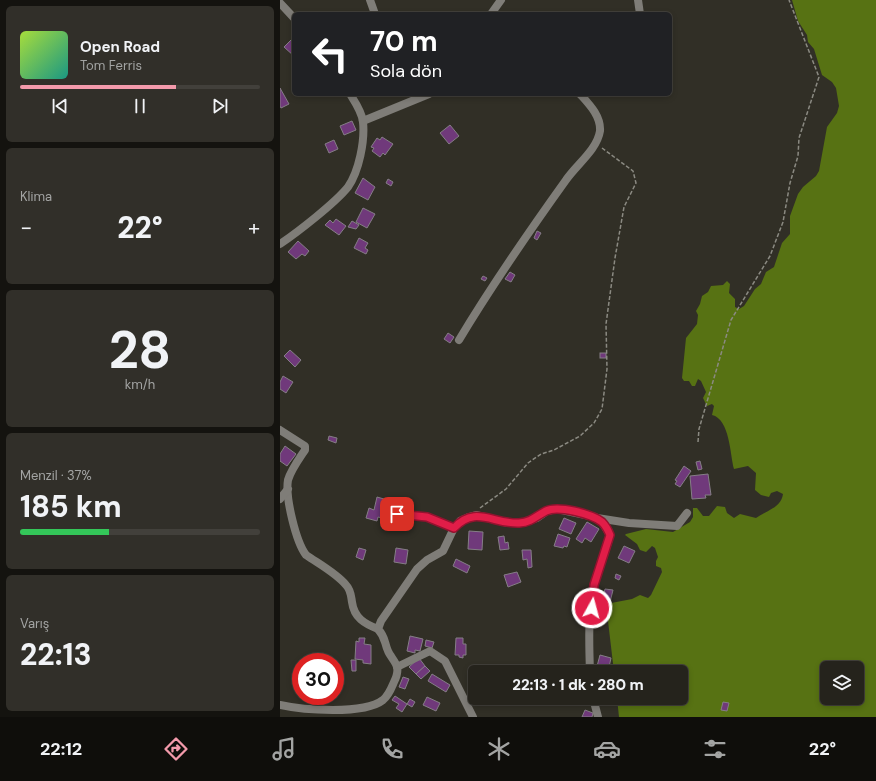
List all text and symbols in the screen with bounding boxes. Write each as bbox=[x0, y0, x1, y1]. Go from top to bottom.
text: 70 m bbox=[370, 23, 438, 60]
icon: left bbox=[304, 28, 356, 80]
text: Open Road bbox=[80, 37, 160, 57]
text: Tom Ferris bbox=[80, 57, 142, 74]
text: Sola dön bbox=[370, 59, 442, 83]
icon: previous bbox=[49, 95, 71, 117]
icon: pause bbox=[129, 95, 151, 117]
icon: next bbox=[209, 95, 231, 117]
text: Klima bbox=[20, 188, 52, 205]
text: 22° bbox=[117, 208, 163, 247]
text: − bbox=[20, 213, 32, 242]
text: + bbox=[248, 213, 260, 242]
text: 28 bbox=[109, 316, 171, 384]
text: km/h bbox=[125, 376, 155, 393]
text: Menzil · 37% bbox=[20, 467, 92, 484]
text: 185 km bbox=[20, 487, 122, 526]
pin bbox=[380, 497, 414, 531]
icon: arrive bbox=[386, 503, 408, 525]
position arrow bbox=[571, 587, 613, 629]
text: Varış bbox=[20, 615, 49, 632]
text: 22:13 bbox=[20, 635, 92, 674]
speed limit sign: 30 bbox=[292, 653, 344, 705]
map controls bbox=[820, 661, 864, 705]
button: layers bbox=[820, 661, 864, 705]
text: 22:13 · 1 dk · 280 m bbox=[512, 675, 644, 695]
icon: directions bbox=[162, 735, 190, 763]
icon: music bbox=[270, 735, 298, 763]
icon: phone bbox=[378, 735, 406, 763]
icon: climate bbox=[485, 735, 513, 763]
icon: car bbox=[593, 735, 621, 763]
icon: filters bbox=[701, 735, 729, 763]
text: 22:12 bbox=[40, 737, 82, 761]
text: 22° bbox=[809, 737, 836, 761]

